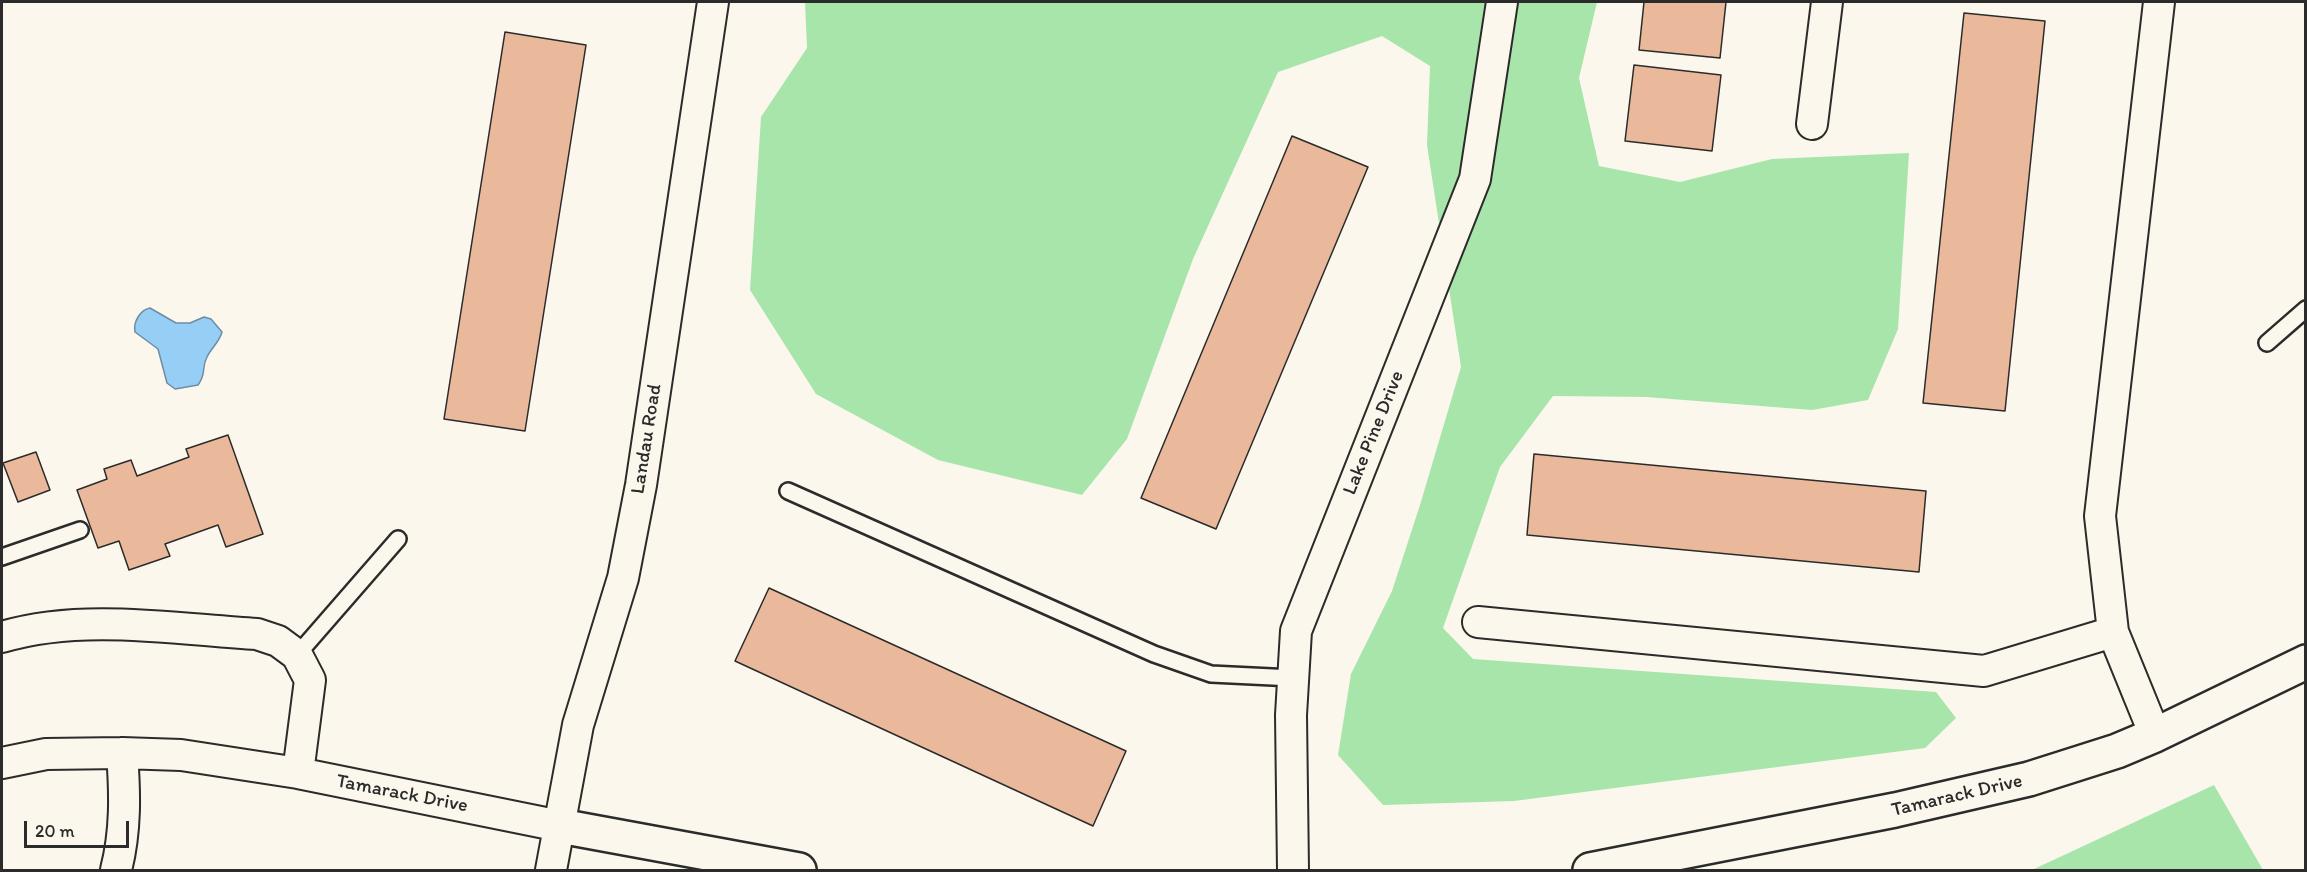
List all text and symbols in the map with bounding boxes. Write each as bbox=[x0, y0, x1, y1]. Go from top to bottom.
street label: Lake Pine Drive bbox=[1338, 367, 1410, 499]
street label: Landau Road bbox=[626, 382, 668, 496]
street label: Tamarack Drive bbox=[334, 769, 470, 819]
street label: Tamarack Drive bbox=[1889, 769, 2025, 823]
scale bar bbox=[27, 809, 132, 847]
text: 20 m bbox=[35, 820, 75, 842]

